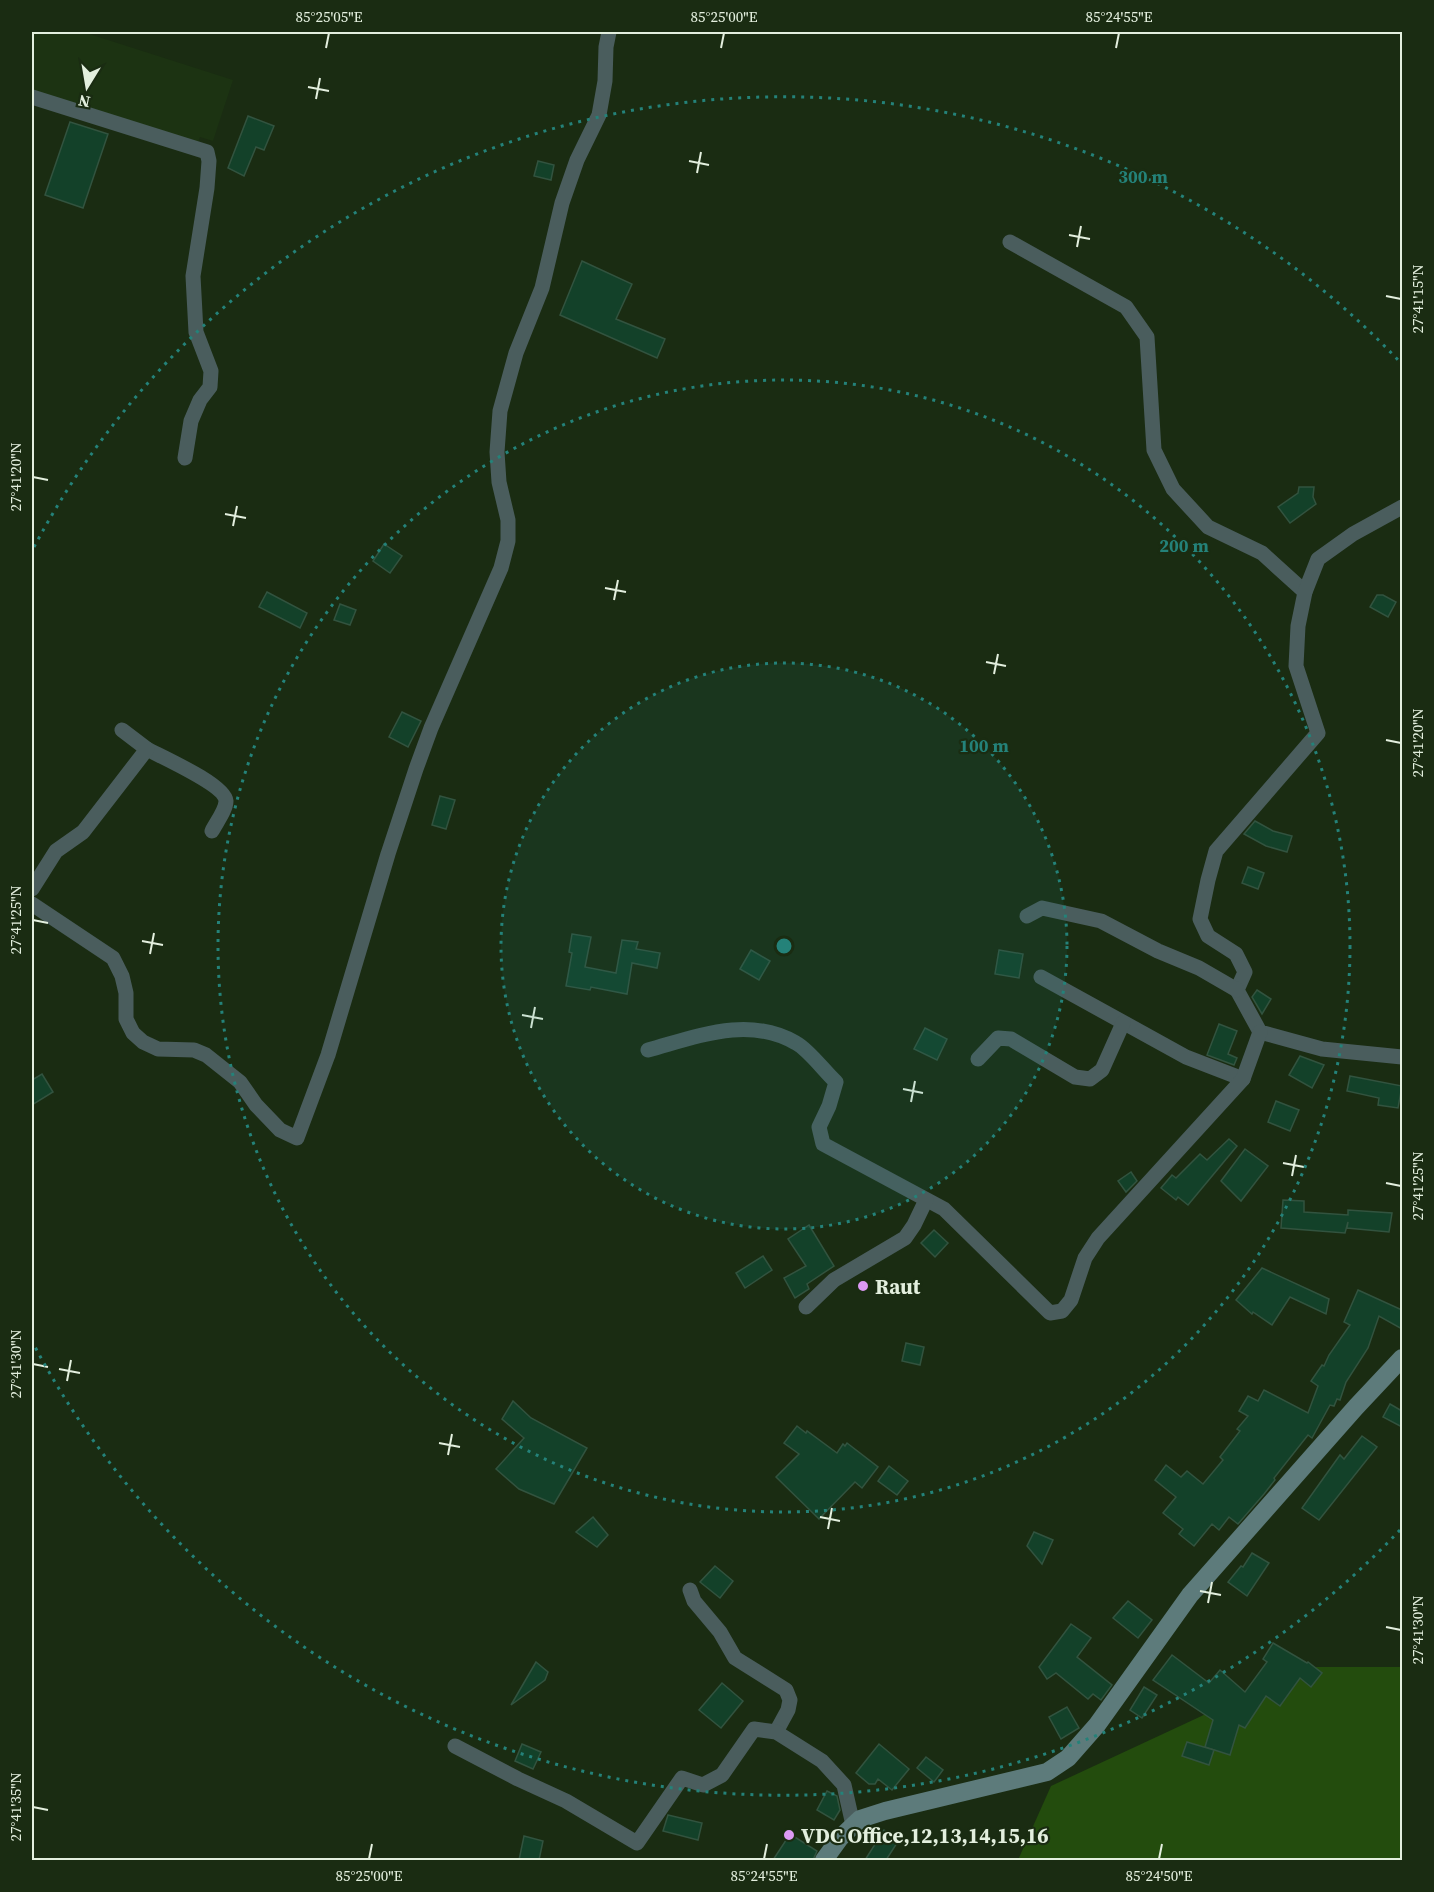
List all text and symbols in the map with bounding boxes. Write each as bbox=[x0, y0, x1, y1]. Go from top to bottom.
text: 85°25'05"E bbox=[295, 6, 363, 27]
text: 85°25'00"E bbox=[690, 6, 758, 27]
text: 85°24'55"E bbox=[1085, 6, 1153, 27]
north arrow bbox=[57, 57, 117, 117]
text: N bbox=[76, 90, 92, 114]
text: 300 m bbox=[1118, 164, 1168, 189]
text: 27°41'15"N bbox=[1407, 264, 1428, 334]
text: 27°41'20"N bbox=[5, 442, 26, 512]
text: 200 m bbox=[1159, 533, 1209, 558]
text: 27°41'20"N bbox=[1407, 708, 1428, 778]
text: 100 m bbox=[959, 733, 1009, 758]
text: 27°41'25"N bbox=[5, 885, 26, 955]
centre of rings bbox=[774, 936, 794, 956]
text: 27°41'25"N bbox=[1407, 1151, 1428, 1221]
place label: Raut bbox=[875, 1272, 921, 1301]
marker: Raut bbox=[856, 1279, 870, 1293]
text: 27°41'30"N bbox=[5, 1329, 26, 1399]
text: 27°41'30"N bbox=[1407, 1595, 1428, 1665]
text: 27°41'35"N bbox=[5, 1772, 26, 1842]
place label: VDC Office,12,13,14,15,16 bbox=[801, 1821, 1049, 1850]
marker: VDC Office,12,13,14,15,16 bbox=[782, 1828, 796, 1842]
text: 85°25'00"E bbox=[335, 1865, 403, 1886]
text: 85°24'55"E bbox=[730, 1865, 798, 1886]
text: 85°24'50"E bbox=[1125, 1865, 1193, 1886]

